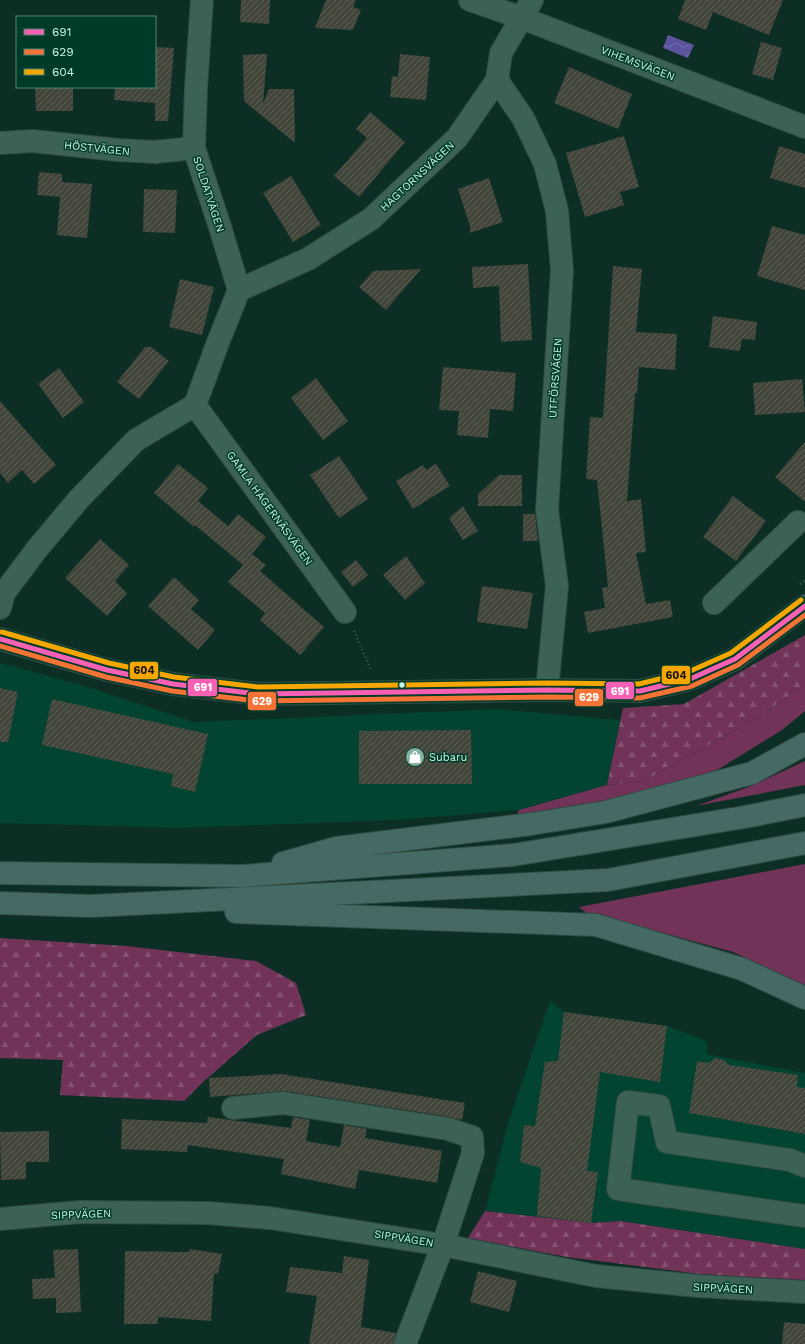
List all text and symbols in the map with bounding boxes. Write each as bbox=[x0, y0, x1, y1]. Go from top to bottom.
legend bbox=[16, 16, 156, 88]
text: 691 bbox=[52, 25, 71, 39]
street label: VIHEMSVÄGEN bbox=[599, 42, 677, 84]
text: 629 bbox=[52, 45, 74, 59]
text: 604 bbox=[52, 65, 74, 79]
street label: HÖSTVÄGEN bbox=[63, 138, 131, 158]
street label: HAGTORNSVÄGEN bbox=[377, 138, 457, 214]
street label: SOLDATVÄGEN bbox=[190, 154, 228, 234]
street label: UTFÖRSVÄGEN bbox=[545, 338, 565, 418]
street label: GAMLA HÄGERNÄSVÄGEN bbox=[224, 448, 316, 568]
line badge: 604 bbox=[129, 661, 159, 680]
text: 604 bbox=[134, 664, 154, 677]
line badge: 604 bbox=[661, 665, 691, 685]
text: 604 bbox=[666, 669, 686, 682]
line badge: 691 bbox=[187, 678, 218, 697]
unlabelled marker bbox=[397, 680, 407, 690]
text: 691 bbox=[194, 681, 212, 694]
line badge: 691 bbox=[605, 681, 635, 700]
text: 691 bbox=[611, 685, 629, 698]
line badge: 629 bbox=[574, 688, 604, 707]
line badge: 629 bbox=[247, 691, 277, 711]
text: 629 bbox=[579, 691, 599, 704]
text: 629 bbox=[252, 695, 272, 708]
shop icon: Subaru bbox=[404, 746, 426, 768]
place label: Subaru bbox=[429, 751, 467, 764]
street label: SIPPVÄGEN bbox=[51, 1206, 111, 1222]
street label: SIPPVÄGEN bbox=[373, 1226, 435, 1250]
street label: SIPPVÄGEN bbox=[693, 1279, 753, 1297]

